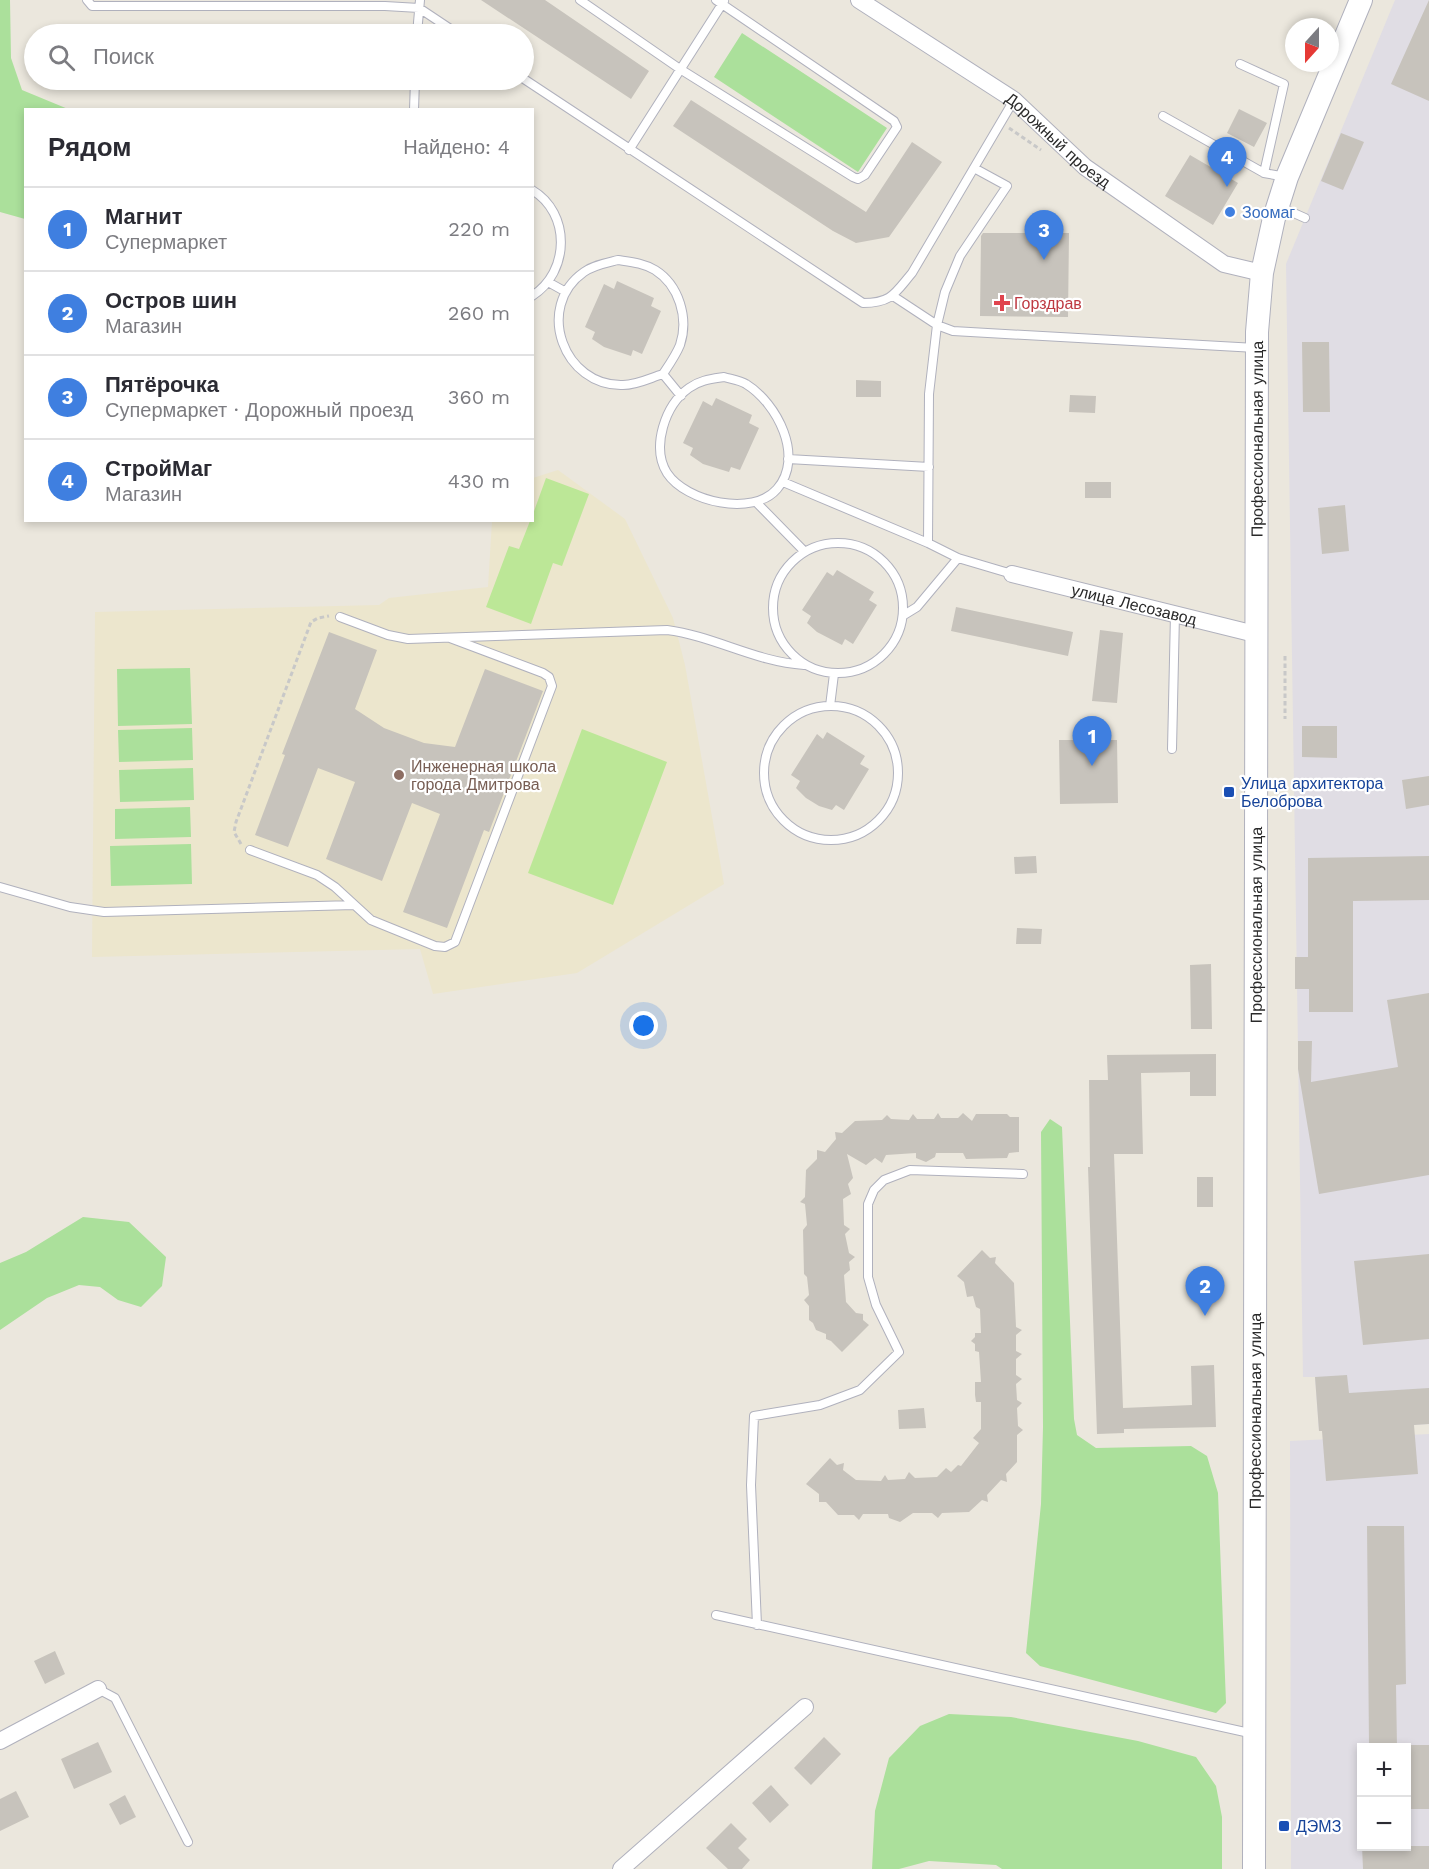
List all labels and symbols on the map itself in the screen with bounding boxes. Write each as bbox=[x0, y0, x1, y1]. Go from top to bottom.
north arrow bbox=[1285, 18, 1339, 72]
street label: Дорожный проезд bbox=[1002, 88, 1115, 192]
pin: 4 bbox=[1208, 138, 1246, 187]
place label: Зоомаг bbox=[1242, 203, 1295, 222]
marker: Зоомаг bbox=[1223, 205, 1237, 219]
pin: 3 bbox=[1024, 210, 1064, 260]
place label: Горздрав bbox=[1014, 294, 1082, 313]
marker: Горздрав bbox=[995, 296, 1009, 310]
street label: Профессиональная улица bbox=[1248, 341, 1267, 537]
street label: улица Лесозавод bbox=[1070, 580, 1199, 629]
pin: 1 bbox=[1072, 716, 1112, 766]
place label: Инженерная школа города Дмитрова bbox=[411, 757, 556, 794]
marker: Инженерная школа города Дмитрова bbox=[392, 768, 406, 782]
place label: Улица архитектора Белоброва bbox=[1241, 774, 1384, 811]
marker: Улица архитектора Белоброва bbox=[1222, 785, 1236, 799]
street label: Профессиональная улица bbox=[1247, 827, 1266, 1023]
your location bbox=[629, 1011, 658, 1040]
pin: 2 bbox=[1186, 1266, 1224, 1316]
street label: Профессиональная улица bbox=[1246, 1313, 1265, 1509]
place label: ДЭМЗ bbox=[1296, 1817, 1341, 1836]
marker: ДЭМЗ bbox=[1277, 1819, 1291, 1833]

